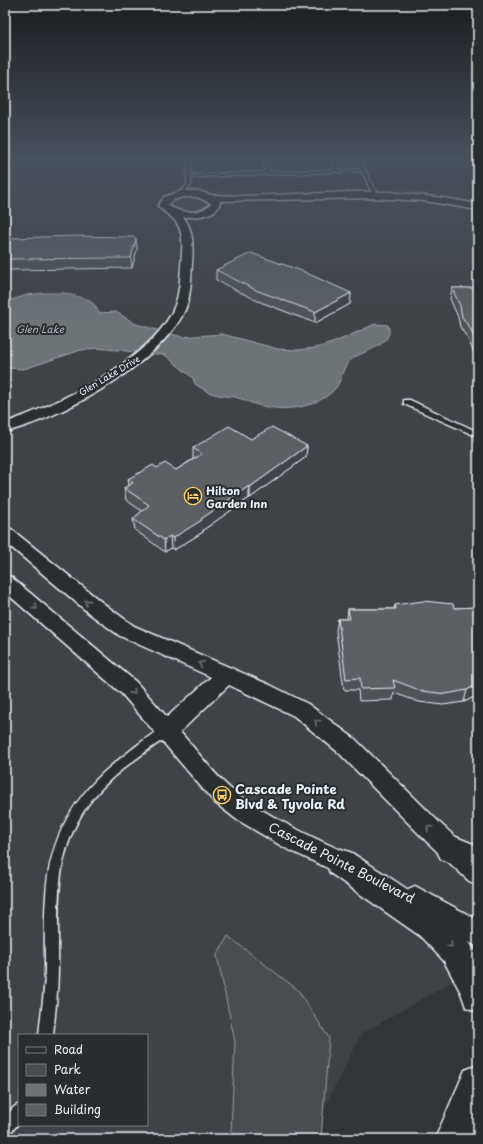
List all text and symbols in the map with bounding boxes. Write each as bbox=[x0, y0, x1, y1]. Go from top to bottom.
water label: Glen Lake bbox=[16, 321, 65, 336]
street label: Glen Lake Drive bbox=[76, 351, 143, 399]
place label: Hilton Garden Inn bbox=[206, 482, 267, 512]
hotel icon: Hilton Garden Inn bbox=[183, 486, 203, 506]
one-way arrow bbox=[85, 599, 92, 606]
one-way arrow bbox=[30, 602, 38, 609]
one-way arrow bbox=[197, 661, 205, 669]
one-way arrow bbox=[128, 688, 135, 695]
one-way arrow bbox=[314, 720, 321, 727]
place label: Cascade Pointe Blvd & Tyvola Rd bbox=[235, 779, 345, 813]
bus stop icon: Cascade Pointe Blvd & Tyvola Rd bbox=[212, 785, 232, 805]
street label: Cascade Pointe Boulevard bbox=[266, 817, 419, 907]
one-way arrow bbox=[426, 825, 433, 833]
one-way arrow bbox=[445, 940, 452, 948]
legend bbox=[18, 1034, 148, 1126]
text: Road bbox=[54, 1040, 83, 1058]
text: Park bbox=[54, 1060, 81, 1078]
text: Water bbox=[54, 1080, 91, 1098]
text: Building bbox=[54, 1100, 101, 1118]

